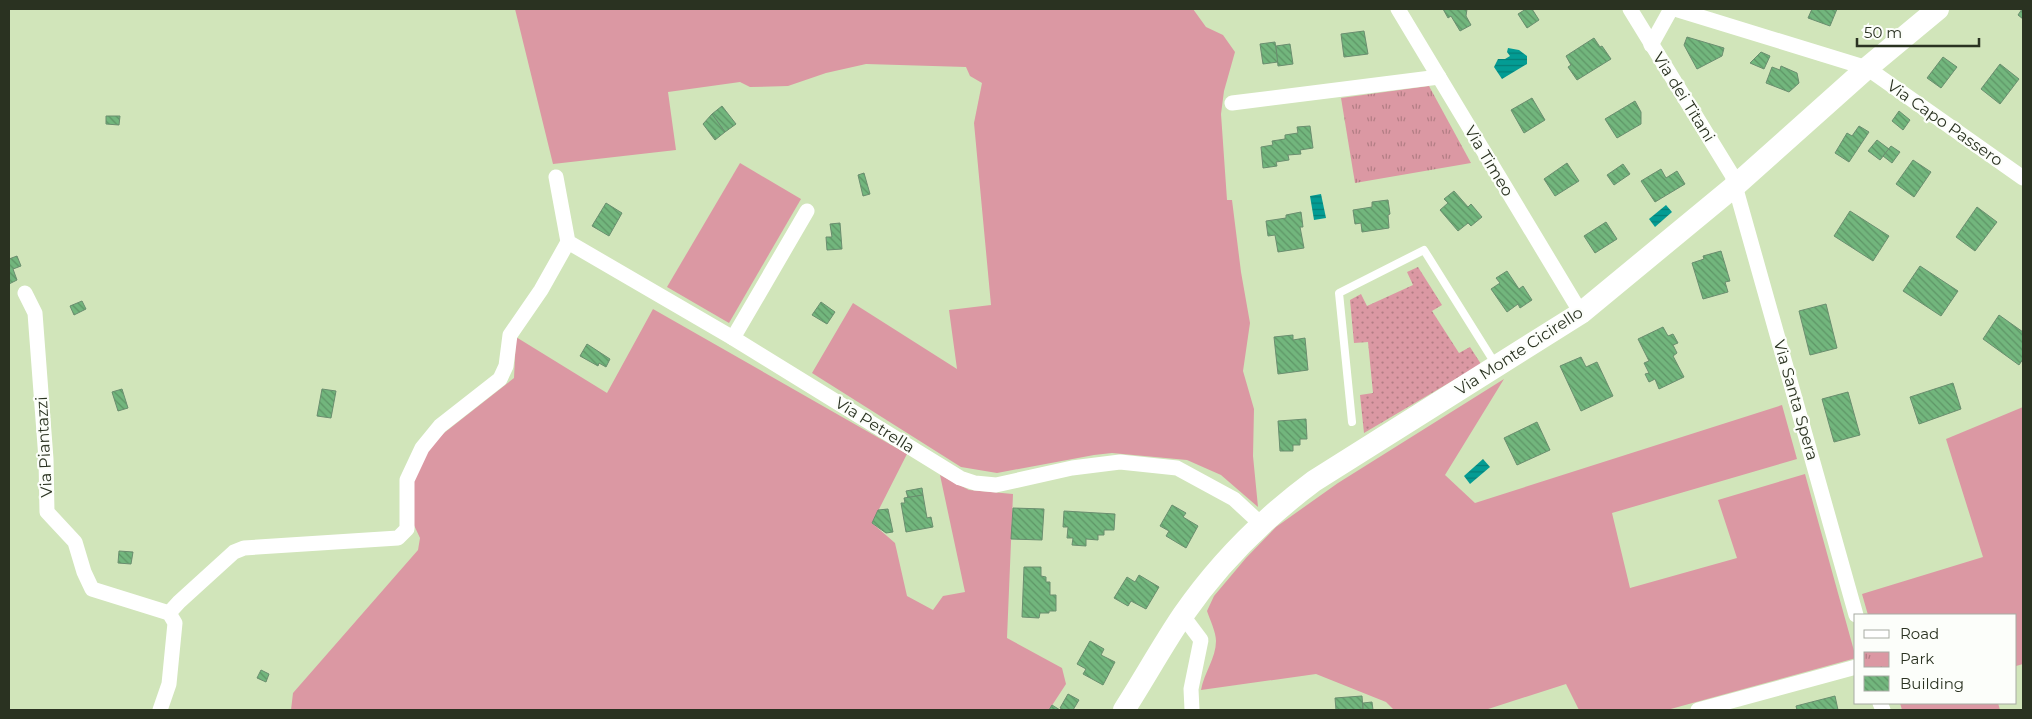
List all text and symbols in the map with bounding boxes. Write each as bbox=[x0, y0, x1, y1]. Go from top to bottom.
scale bar bbox=[1857, 15, 1980, 47]
text: 50 m bbox=[1864, 23, 1902, 42]
street label: Via dei Titani bbox=[1649, 49, 1719, 145]
street label: Via Capo Passero bbox=[1884, 76, 2006, 170]
street label: Via Timeo bbox=[1461, 122, 1517, 200]
street label: Via Monte Cicirello bbox=[1452, 303, 1586, 399]
street label: Via Santa Spera bbox=[1770, 338, 1822, 462]
street label: Via Petrella bbox=[832, 393, 918, 457]
street label: Via Piantazzi bbox=[32, 396, 56, 498]
legend bbox=[1854, 614, 2017, 704]
text: Road bbox=[1900, 624, 1939, 643]
text: Park bbox=[1900, 649, 1934, 668]
text: Building bbox=[1900, 674, 1964, 693]

